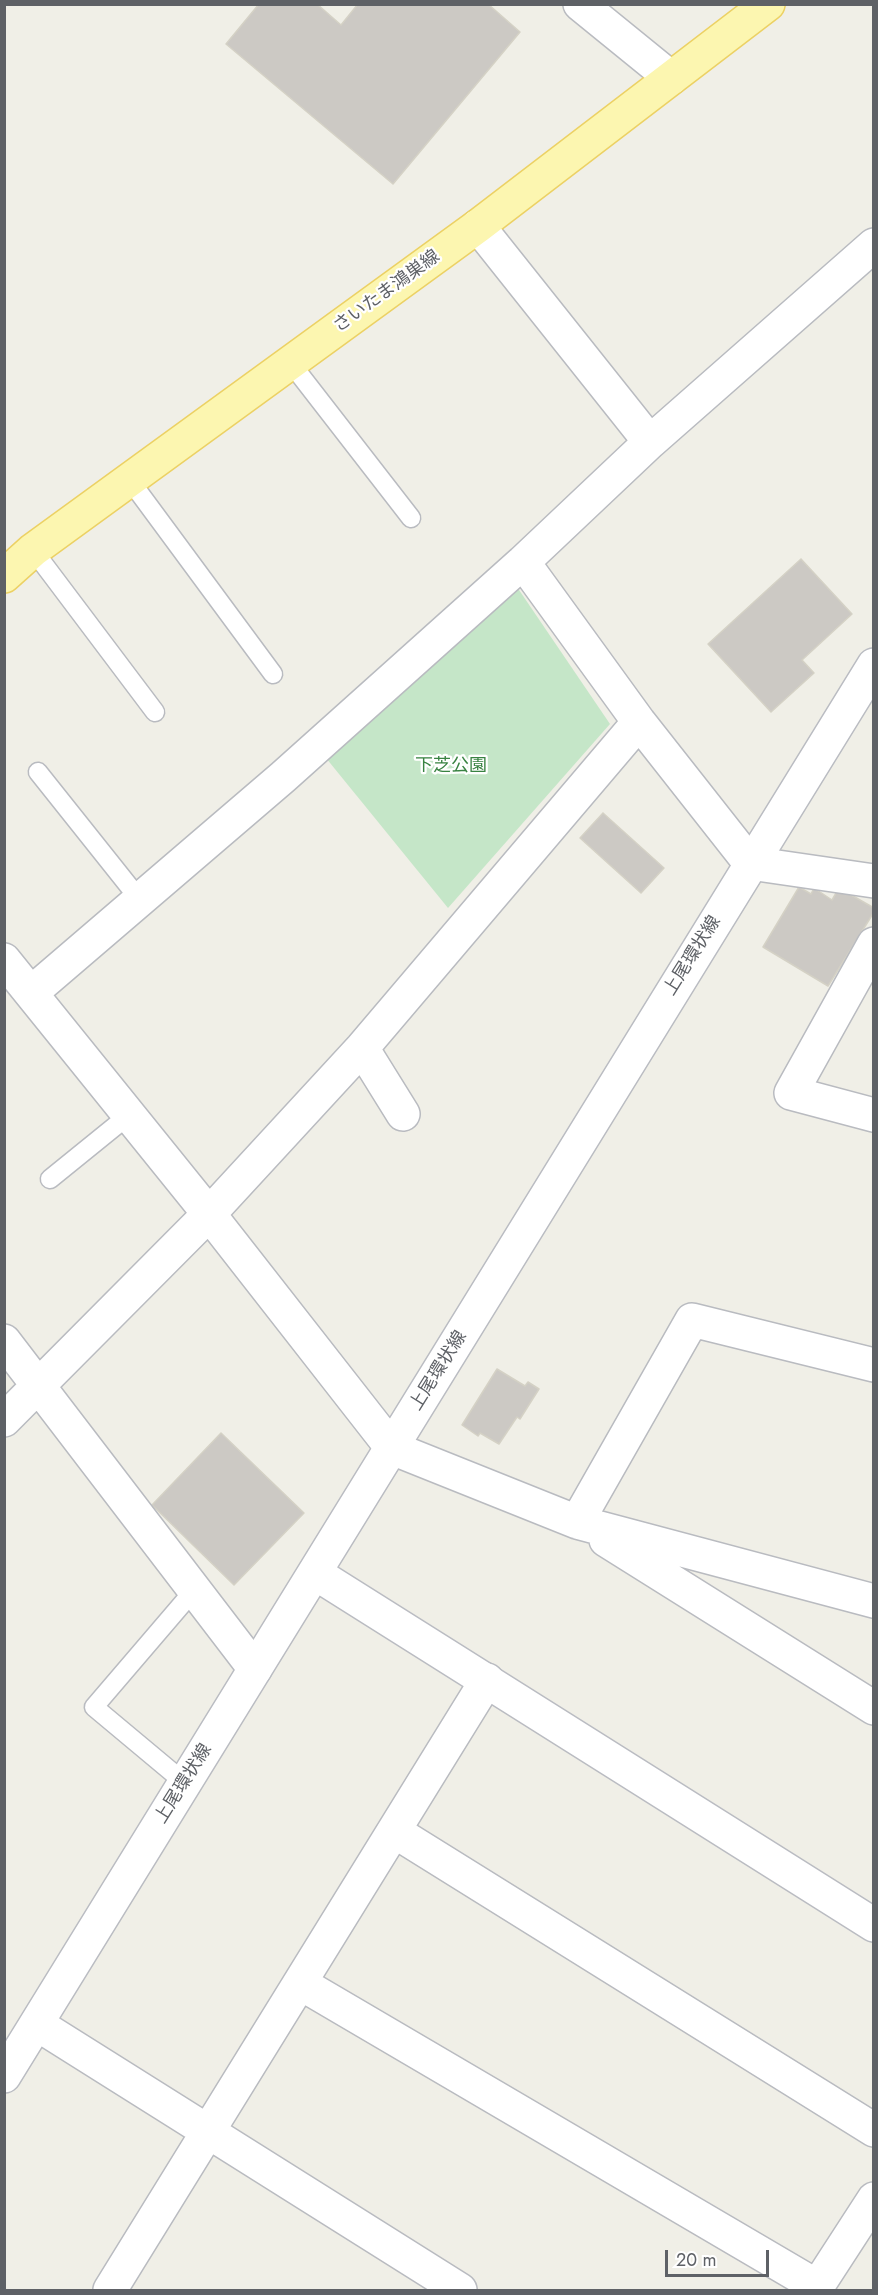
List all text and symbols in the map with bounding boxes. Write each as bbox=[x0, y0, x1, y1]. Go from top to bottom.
street label: さいたま鴻巣線 bbox=[330, 246, 444, 338]
park label: 下芝公園 bbox=[415, 756, 487, 778]
street label: 上尾環状線 bbox=[660, 912, 726, 1000]
street label: 上尾環状線 bbox=[406, 1327, 472, 1415]
street label: 上尾環状線 bbox=[151, 1740, 217, 1828]
scale bar bbox=[668, 2238, 772, 2276]
text: 20 m bbox=[676, 2247, 716, 2273]

